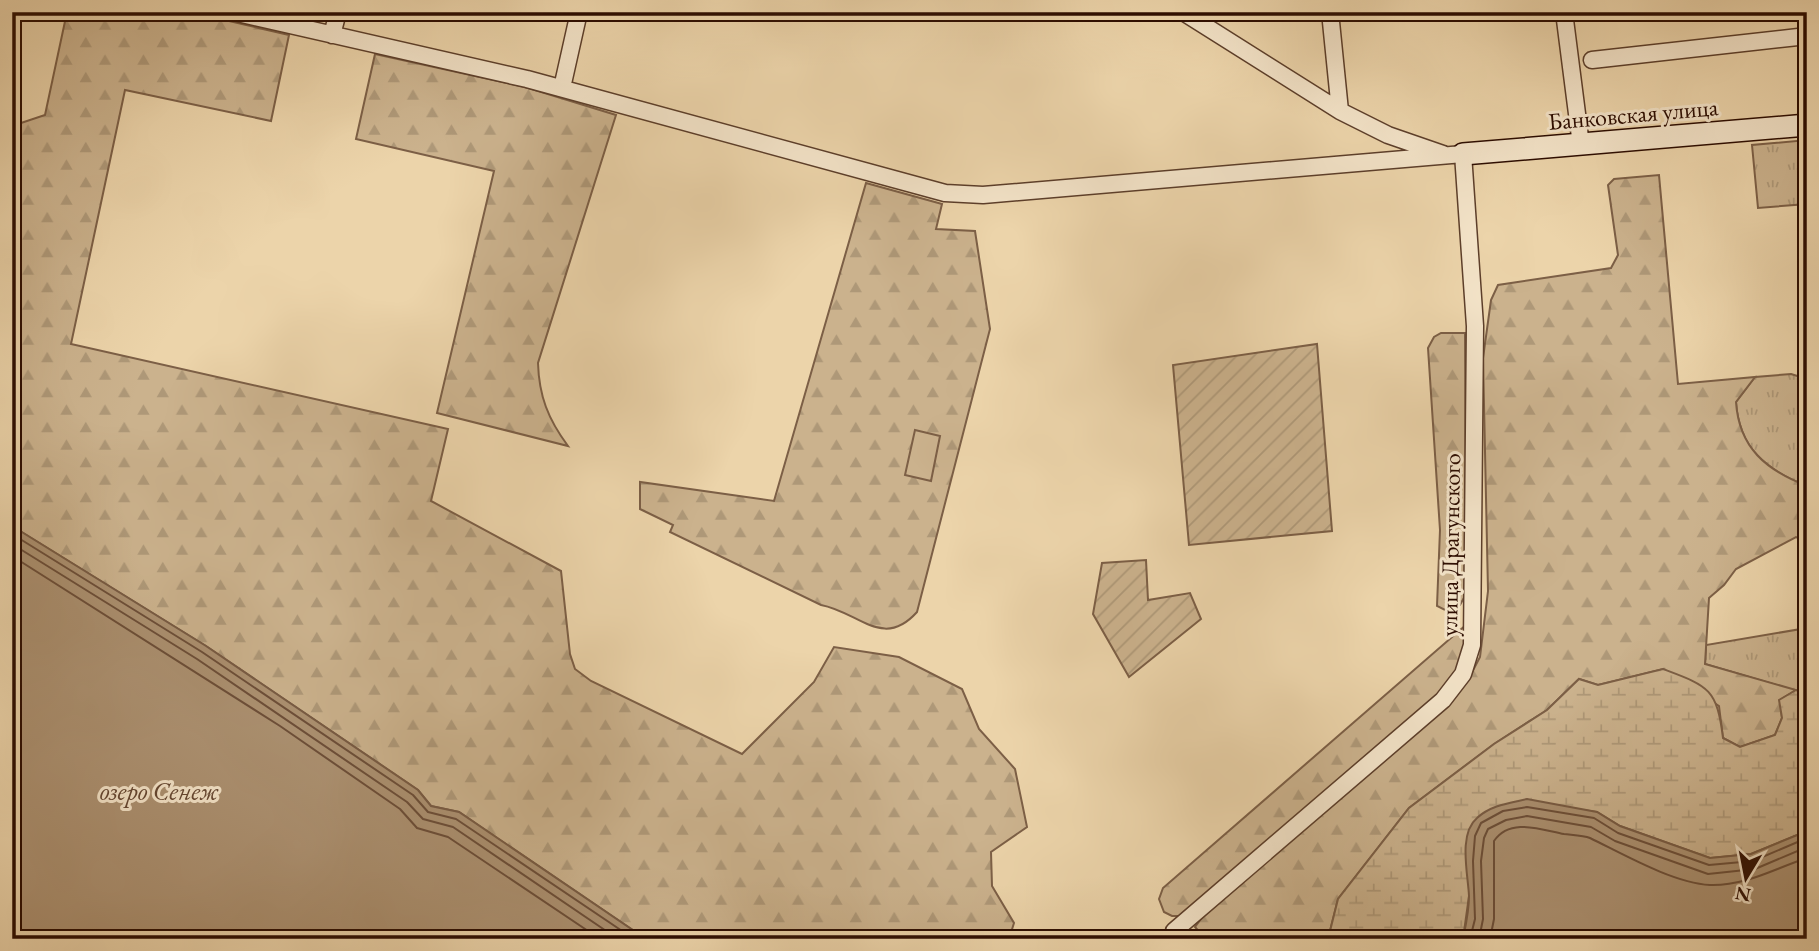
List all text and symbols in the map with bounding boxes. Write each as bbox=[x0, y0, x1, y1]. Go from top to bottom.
street label: Банковская улица bbox=[1547, 91, 1720, 137]
street label: улица Драгунского bbox=[1433, 453, 1467, 637]
water label: озеро Сенеж bbox=[100, 774, 219, 808]
north arrow bbox=[1710, 842, 1780, 912]
text: N bbox=[1733, 880, 1753, 908]

